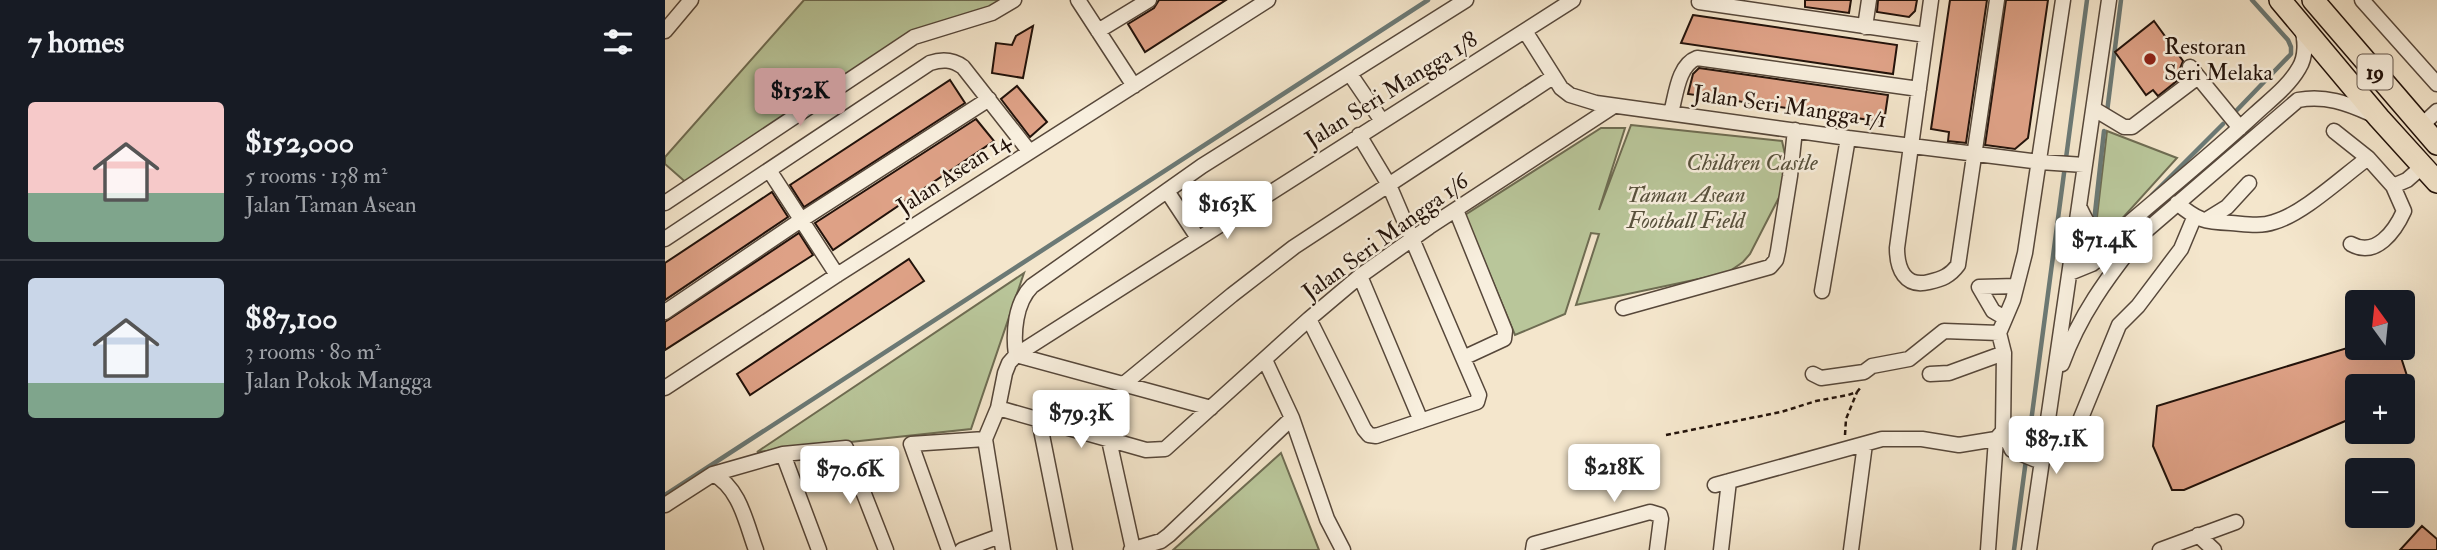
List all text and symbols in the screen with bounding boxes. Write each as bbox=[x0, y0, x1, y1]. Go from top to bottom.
icon: filters bbox=[599, 23, 637, 61]
text: 7 homes bbox=[28, 24, 124, 61]
street label: Jalan Seri Mangga 1/8 bbox=[1299, 25, 1483, 155]
place label: Restoran Seri Melaka bbox=[2164, 32, 2274, 87]
marker: Restoran Seri Melaka bbox=[2142, 51, 2158, 67]
road number: 19 bbox=[2357, 55, 2393, 90]
pin: $152K bbox=[751, 68, 849, 128]
text: $152K bbox=[771, 76, 829, 105]
street label: Jalan Seri Mangga 1/1 bbox=[1690, 78, 1889, 134]
text: $152,000 bbox=[245, 124, 354, 161]
street label: Jalan Asean 14 bbox=[890, 125, 1017, 221]
icon: home bbox=[84, 130, 168, 214]
park label: Children Castle bbox=[1686, 148, 1818, 177]
text: 5 rooms · 138 m² bbox=[245, 161, 388, 190]
street label: Jalan Seri Mangga 1/6 bbox=[1296, 166, 1475, 307]
park label: Taman Asean Football Field bbox=[1626, 180, 1746, 235]
pin: $163K bbox=[1178, 182, 1276, 241]
text: $163K bbox=[1198, 189, 1256, 218]
text: Jalan Taman Asean bbox=[245, 190, 417, 219]
pin: $71.4K bbox=[2047, 218, 2161, 277]
text: $71.4K bbox=[2071, 225, 2137, 254]
north arrow bbox=[2345, 290, 2415, 360]
map controls bbox=[2345, 290, 2415, 528]
text: $87,100 bbox=[245, 300, 338, 337]
icon: home bbox=[84, 306, 168, 390]
text: 3 rooms · 80 m² bbox=[245, 337, 381, 366]
text: Jalan Pokok Mangga bbox=[245, 366, 432, 395]
button: + bbox=[2345, 374, 2415, 444]
pin: $79.3K bbox=[1024, 391, 1138, 450]
text: $79.3K bbox=[1049, 398, 1113, 427]
pin: $87.1K bbox=[1999, 416, 2113, 476]
text: $87.1K bbox=[2025, 424, 2087, 453]
pin: $218K bbox=[1565, 444, 1663, 504]
pin: $70.6K bbox=[793, 447, 907, 506]
text: $218K bbox=[1584, 452, 1644, 481]
text: $70.6K bbox=[816, 454, 884, 483]
button: − bbox=[2345, 458, 2415, 528]

